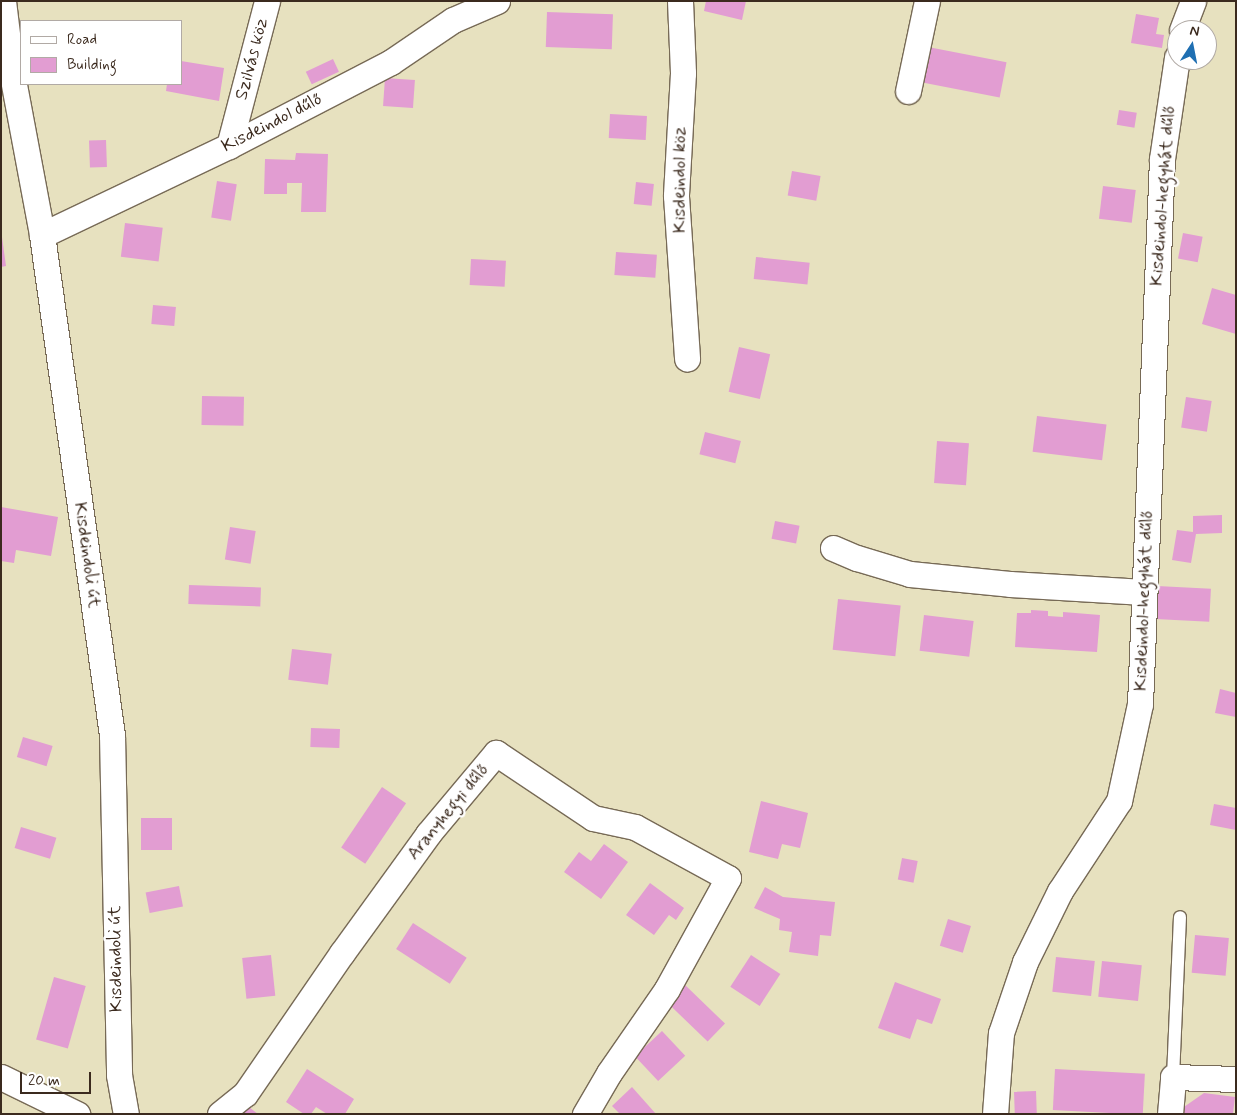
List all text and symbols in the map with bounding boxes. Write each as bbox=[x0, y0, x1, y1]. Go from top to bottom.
street label: Szilvás köz bbox=[231, 16, 273, 102]
legend bbox=[20, 20, 182, 85]
north arrow bbox=[1167, 20, 1217, 70]
text: N bbox=[1188, 22, 1201, 41]
text: Road bbox=[67, 30, 97, 50]
text: Building bbox=[67, 55, 117, 75]
street label: Kisdeindol dűlő bbox=[218, 89, 326, 157]
street label: Kisdeindol-hegyhát dűlő bbox=[1146, 106, 1180, 286]
street label: Kisdeindol köz bbox=[669, 127, 691, 233]
street label: Kisdeindoli út bbox=[69, 501, 105, 609]
street label: Kisdeindol-hegyhát dűlő bbox=[1130, 511, 1158, 691]
street label: Aranyhegyi dűlő bbox=[403, 760, 493, 864]
street label: Kisdeindoli út bbox=[104, 906, 128, 1012]
scale bar bbox=[22, 1062, 94, 1094]
text: 20 m bbox=[28, 1071, 60, 1091]

